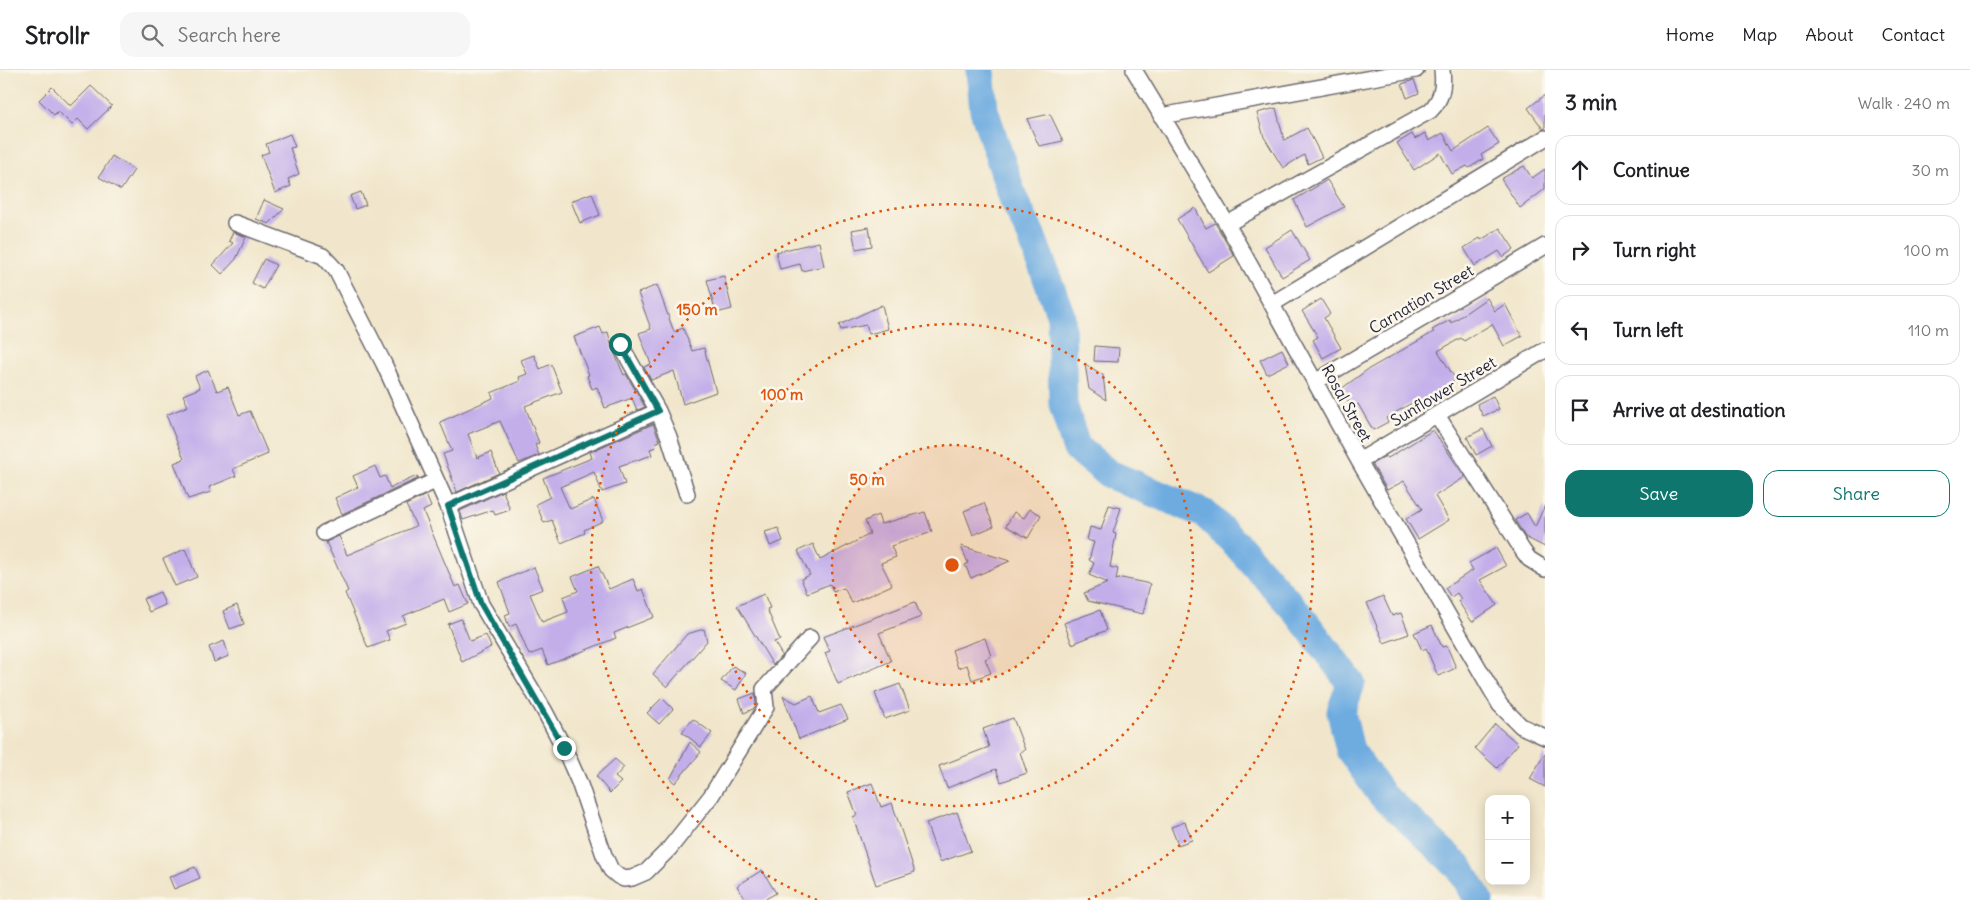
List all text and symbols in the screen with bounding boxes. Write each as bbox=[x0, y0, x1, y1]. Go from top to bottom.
search box bbox=[120, 12, 470, 57]
text: Strollr bbox=[25, 20, 90, 50]
icon: search bbox=[138, 21, 166, 49]
text: Search here bbox=[178, 23, 281, 47]
text: Home bbox=[1666, 23, 1714, 46]
text: Map bbox=[1742, 23, 1777, 46]
text: About bbox=[1805, 23, 1853, 46]
text: Contact bbox=[1881, 23, 1945, 46]
text: 3 min bbox=[1565, 89, 1617, 116]
text: Walk · 240 m bbox=[1858, 93, 1950, 113]
icon: ahead bbox=[1566, 156, 1594, 184]
text: Continue bbox=[1613, 158, 1690, 182]
text: 30 m bbox=[1912, 160, 1949, 180]
icon: right bbox=[1566, 236, 1594, 264]
text: Turn right bbox=[1613, 238, 1696, 262]
text: 100 m bbox=[1904, 240, 1949, 260]
street label: Carnation Street bbox=[1365, 260, 1477, 338]
text: 150 m bbox=[676, 300, 718, 319]
icon: left bbox=[1566, 316, 1594, 344]
text: Turn left bbox=[1613, 318, 1683, 342]
text: 110 m bbox=[1908, 320, 1949, 340]
route start bbox=[609, 333, 632, 356]
street label: Sunflower Street bbox=[1387, 351, 1500, 430]
street label: Rosal Street bbox=[1318, 361, 1377, 446]
text: 100 m bbox=[761, 385, 803, 404]
icon: arrive bbox=[1566, 396, 1594, 424]
text: Arrive at destination bbox=[1613, 398, 1786, 422]
text: 50 m bbox=[849, 470, 885, 489]
button: Save bbox=[1565, 470, 1753, 517]
button: Share bbox=[1763, 470, 1950, 517]
centre of rings bbox=[943, 556, 961, 574]
route end bbox=[553, 737, 576, 760]
map controls bbox=[1485, 795, 1530, 885]
button: + bbox=[1485, 795, 1530, 840]
button: − bbox=[1485, 840, 1530, 885]

